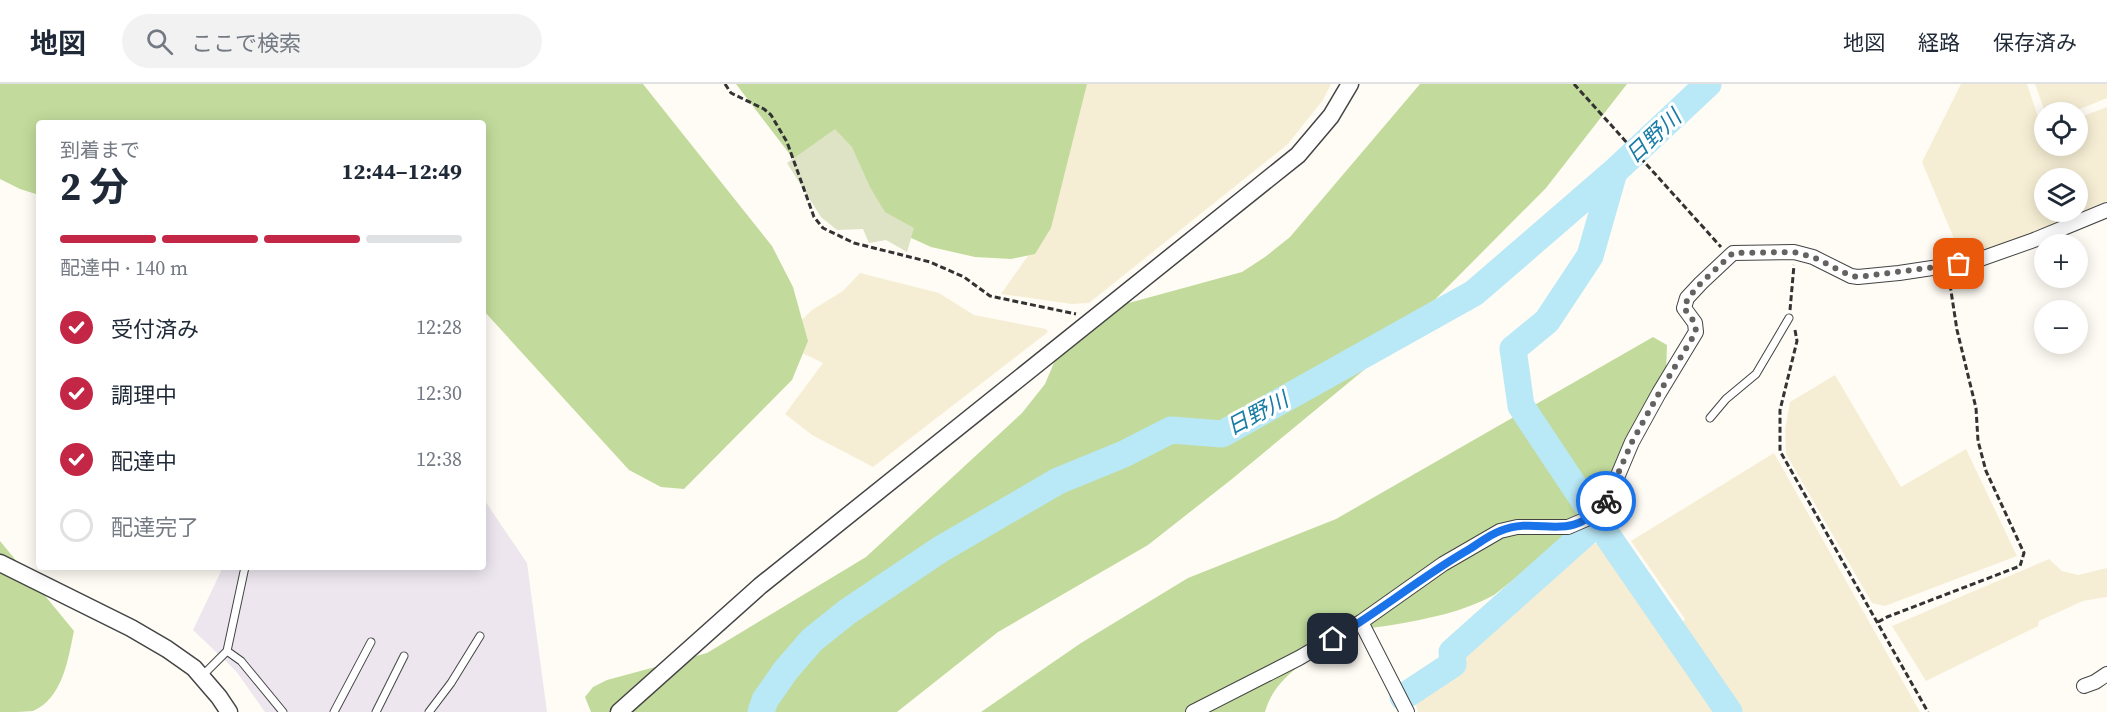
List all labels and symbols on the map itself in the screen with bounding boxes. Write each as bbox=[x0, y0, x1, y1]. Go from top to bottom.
water label: 日野川 bbox=[1619, 101, 1689, 169]
pin bbox=[1933, 238, 1984, 289]
water label: 日野川 bbox=[1221, 383, 1295, 442]
courier bbox=[1576, 471, 1636, 531]
pin bbox=[1307, 613, 1358, 664]

